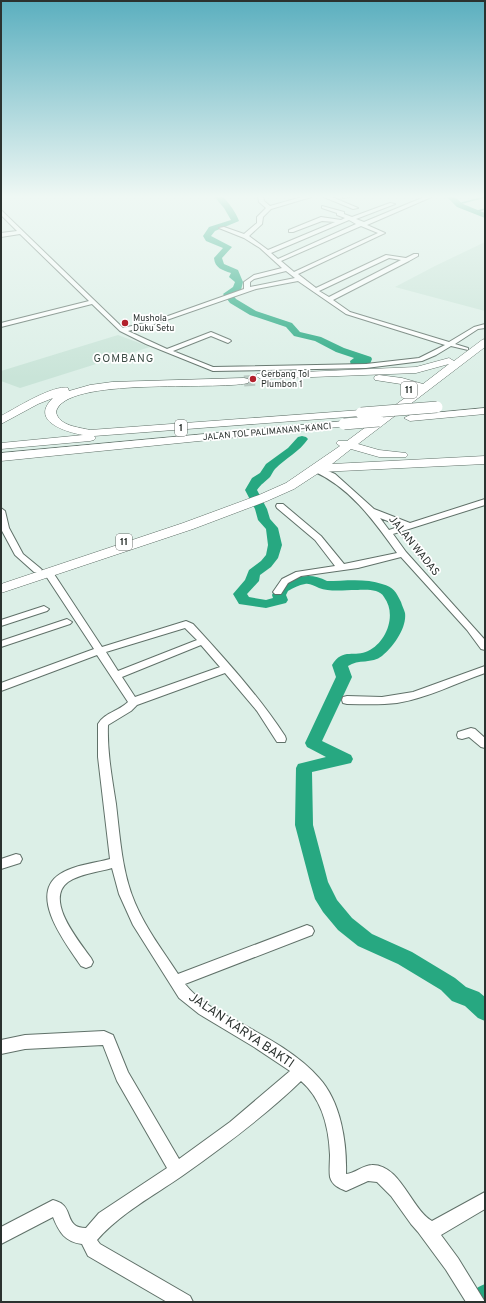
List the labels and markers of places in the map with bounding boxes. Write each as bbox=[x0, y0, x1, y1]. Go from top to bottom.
place label: Mushola Duku Setu bbox=[133, 313, 174, 334]
marker: Mushola Duku Setu bbox=[120, 318, 130, 328]
place label: Gerbang Tol Plumbon 1 bbox=[261, 369, 309, 390]
marker: Gerbang Tol Plumbon 1 bbox=[248, 374, 258, 384]

